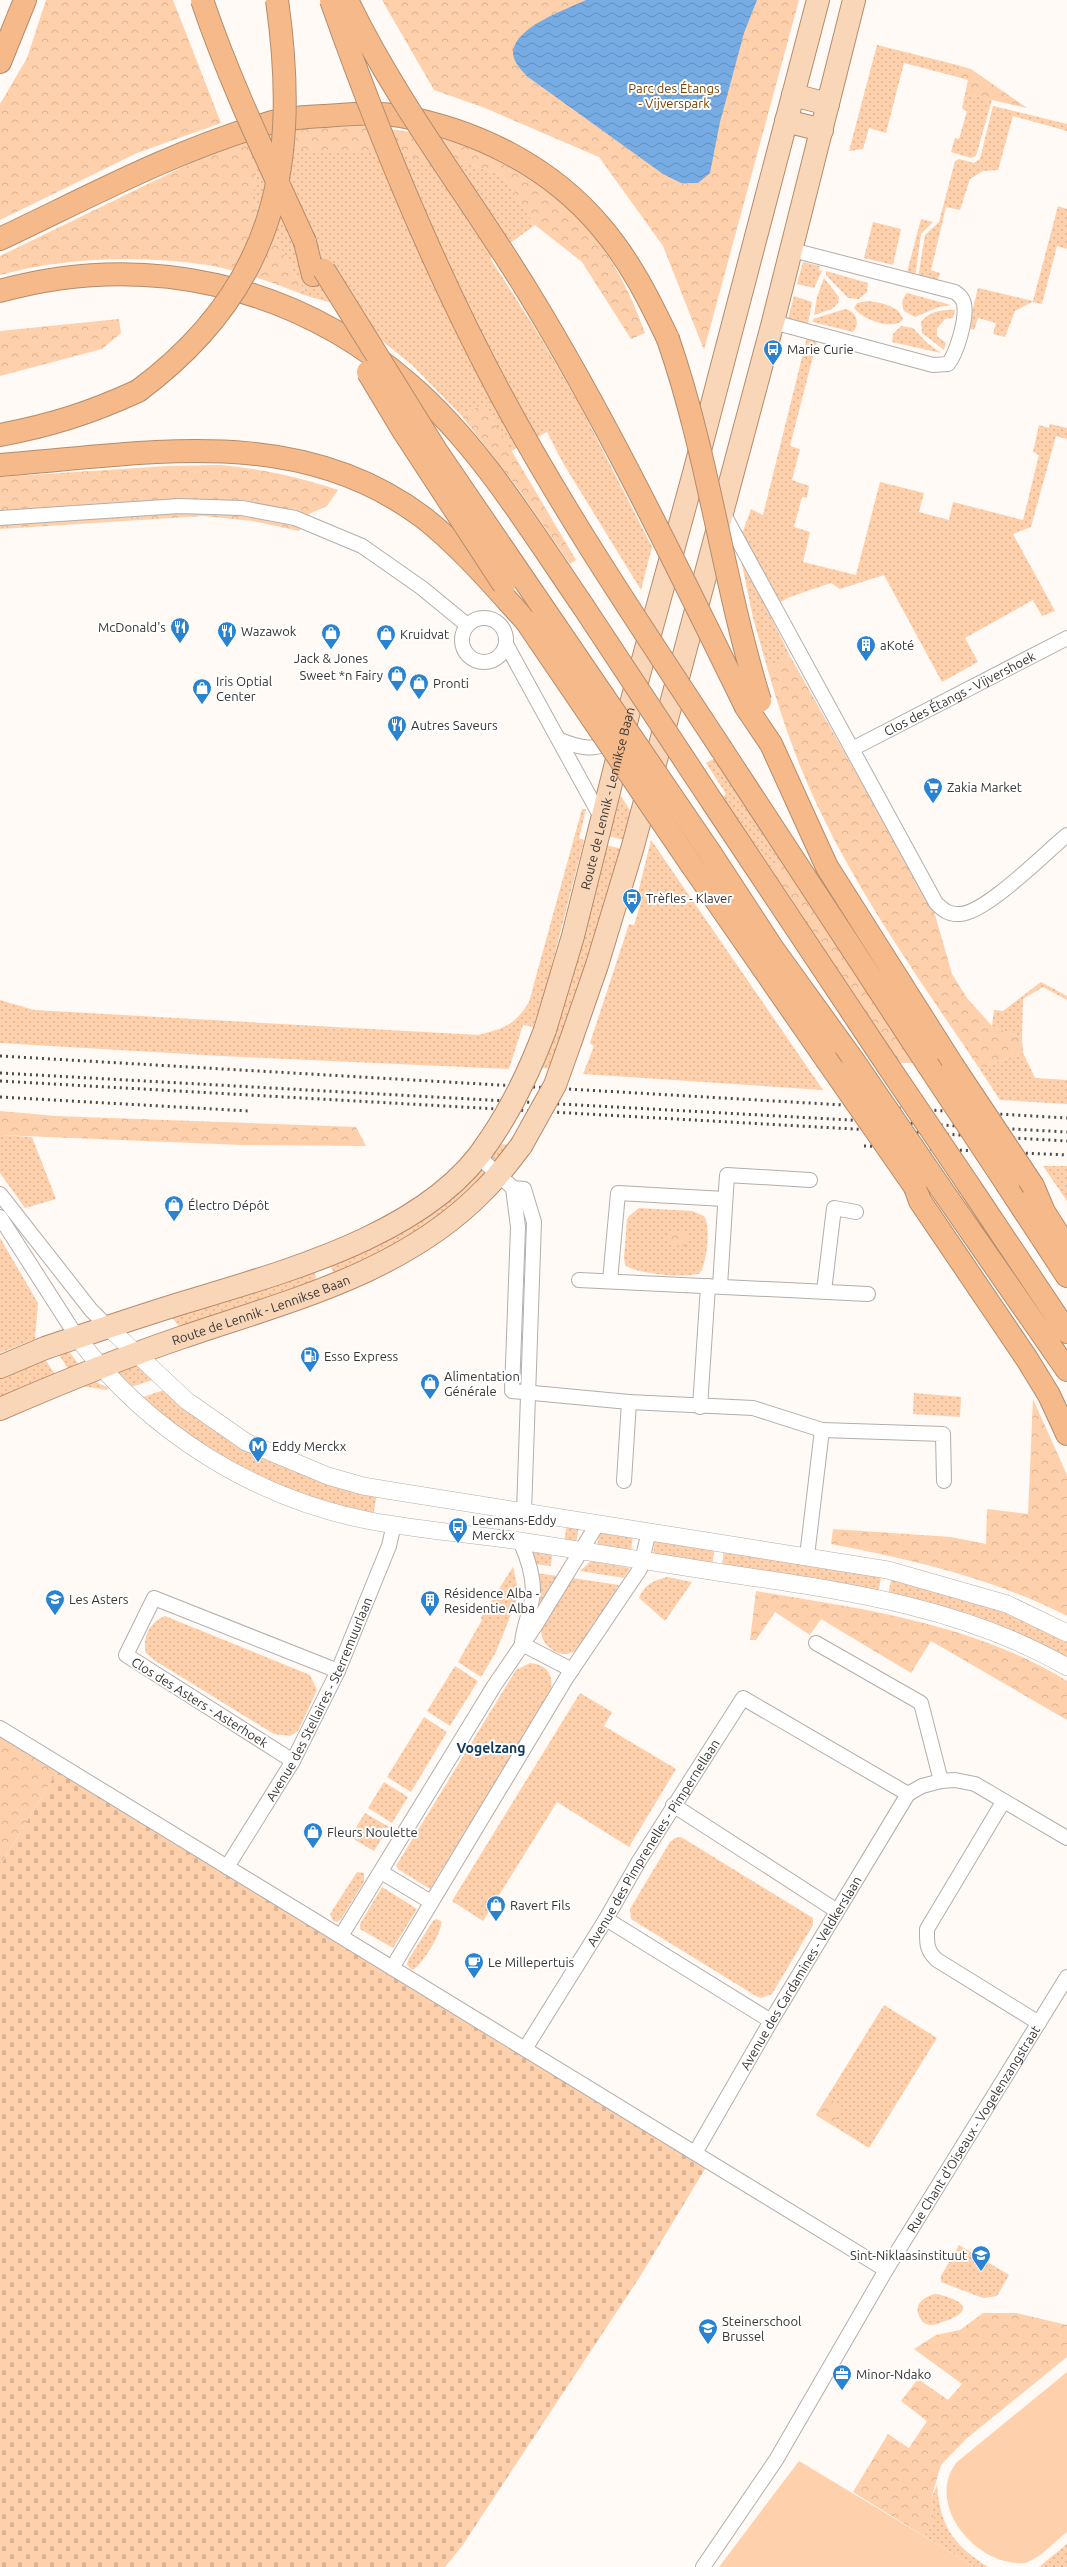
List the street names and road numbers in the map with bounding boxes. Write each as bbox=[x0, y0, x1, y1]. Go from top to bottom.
street label: Clos des Étangs - Vijvershoek bbox=[881, 648, 1038, 738]
street label: Route de Lennik - Lennikse Baan bbox=[578, 705, 637, 891]
street label: Route de Lennik - Lennikse Baan bbox=[170, 1272, 352, 1347]
street label: Avenue des Stellaires - Sterremuurlaan bbox=[263, 1595, 374, 1803]
street label: Clos des Asters - Asterhoek bbox=[129, 1654, 271, 1750]
street label: Avenue des Pimprenelles - Pimpernellaan bbox=[584, 1736, 722, 1948]
street label: Avenue des Cardamines - Veldkerslaan bbox=[738, 1873, 864, 2072]
street label: Rue Chant d'Oiseaux - Vogelenzangstraat bbox=[904, 2023, 1042, 2235]

